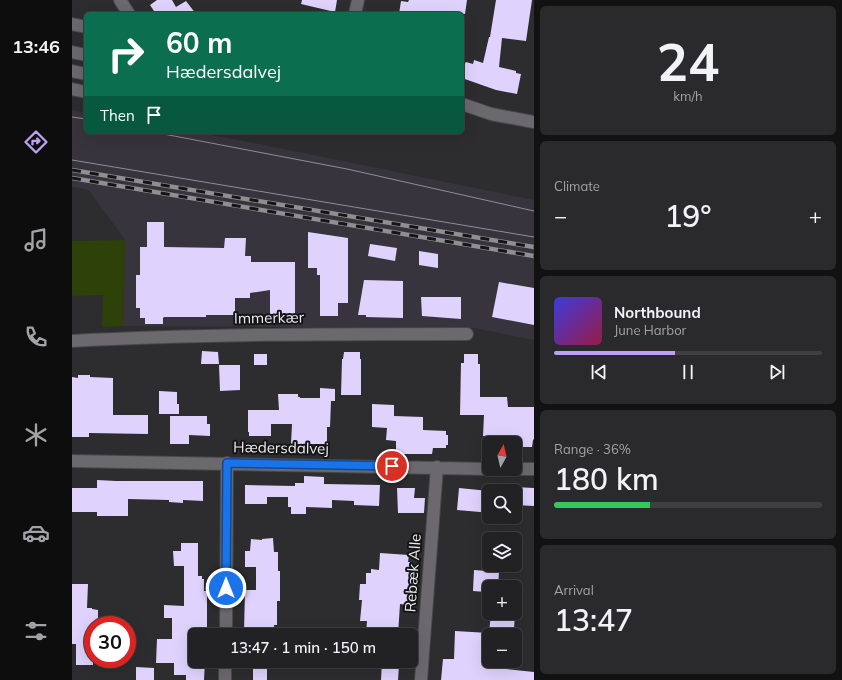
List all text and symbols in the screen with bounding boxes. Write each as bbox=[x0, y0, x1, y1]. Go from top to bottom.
text: 60 m bbox=[166, 25, 232, 60]
icon: right bbox=[100, 28, 152, 80]
text: 24 bbox=[657, 29, 719, 94]
text: 13:46 bbox=[12, 35, 60, 58]
text: Hædersdalvej bbox=[166, 60, 281, 83]
text: km/h bbox=[673, 88, 703, 104]
icon: arrive bbox=[143, 104, 165, 126]
text: Then bbox=[100, 106, 135, 125]
icon: directions bbox=[22, 128, 50, 156]
text: Climate bbox=[554, 178, 600, 194]
text: 19° bbox=[664, 197, 712, 235]
text: − bbox=[554, 202, 567, 230]
text: + bbox=[809, 202, 822, 230]
icon: music bbox=[22, 226, 50, 254]
text: Northbound bbox=[614, 303, 701, 322]
street label: Immerkær bbox=[234, 307, 305, 328]
text: June Harbor bbox=[614, 322, 686, 338]
icon: phone bbox=[22, 323, 50, 351]
icon: previous bbox=[588, 361, 610, 383]
icon: pause bbox=[677, 361, 699, 383]
icon: next bbox=[766, 361, 788, 383]
icon: climate bbox=[22, 421, 50, 449]
north arrow bbox=[482, 436, 522, 476]
map controls bbox=[482, 436, 522, 668]
street label: Hædersdalvej bbox=[233, 437, 329, 458]
text: Range · 36% bbox=[554, 441, 631, 457]
pin bbox=[375, 449, 409, 483]
icon: arrive bbox=[381, 455, 403, 477]
text: 180 km bbox=[554, 460, 659, 498]
button: search bbox=[482, 484, 522, 524]
icon: car bbox=[22, 519, 50, 547]
button: layers bbox=[482, 532, 522, 572]
street label: Rebæk Alle bbox=[400, 533, 425, 613]
position arrow bbox=[205, 567, 247, 609]
button: + bbox=[482, 580, 522, 620]
text: Arrival bbox=[554, 582, 594, 598]
text: 13:47 bbox=[554, 601, 633, 639]
speed limit sign: 30 bbox=[84, 616, 136, 668]
icon: filters bbox=[22, 617, 50, 645]
button: − bbox=[482, 628, 522, 668]
text: 13:47 · 1 min · 150 m bbox=[230, 638, 376, 657]

